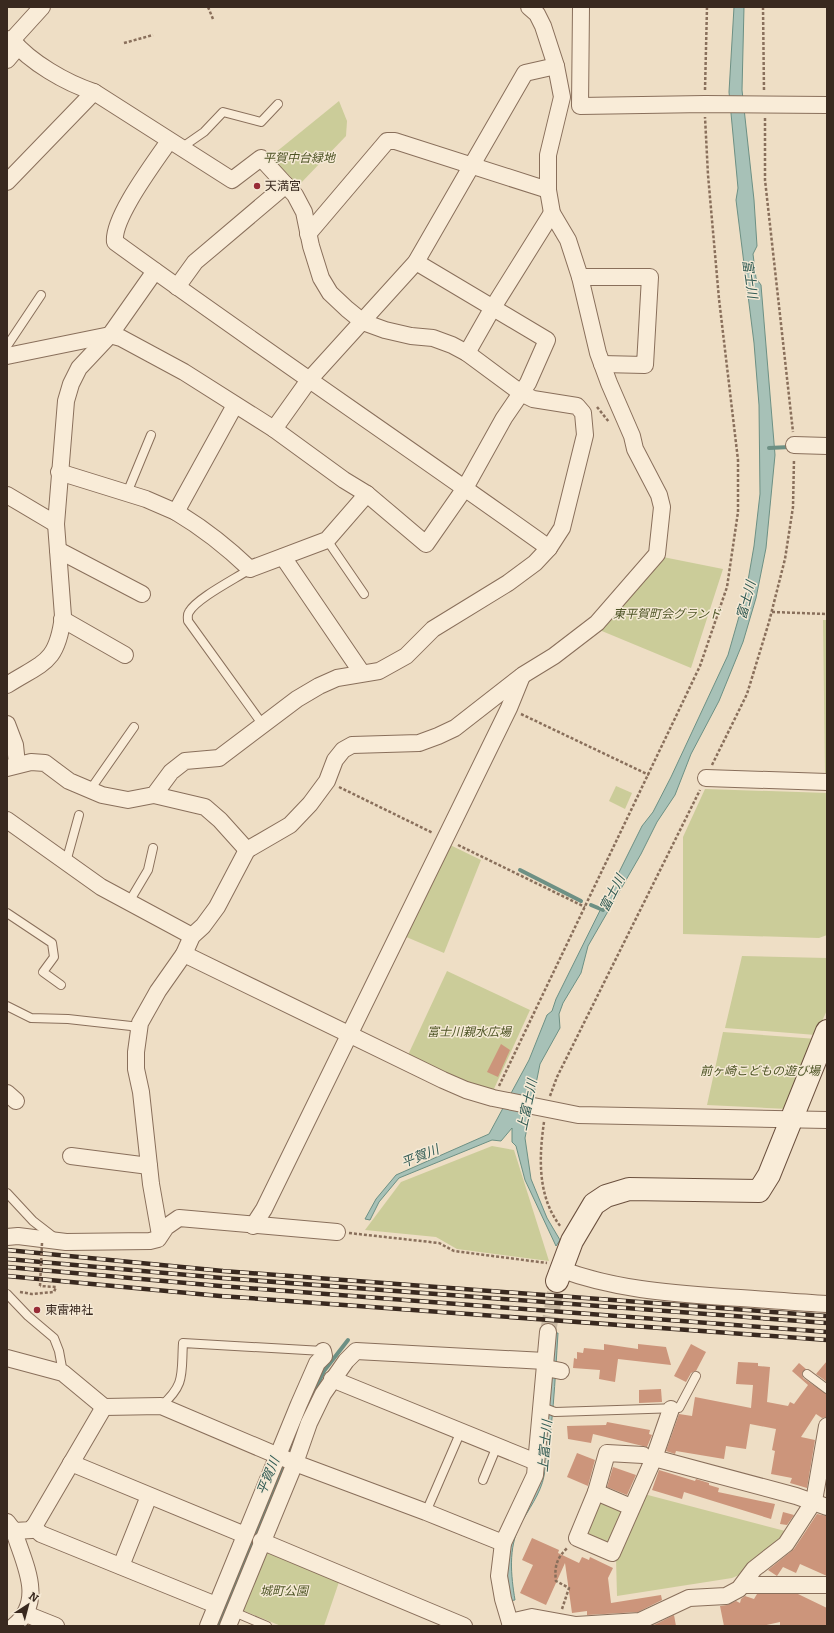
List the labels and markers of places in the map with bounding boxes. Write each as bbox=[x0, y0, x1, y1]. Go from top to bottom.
place label: 天満宮 bbox=[265, 179, 301, 193]
marker: 天満宮 bbox=[252, 181, 262, 191]
place label: 東雷神社 bbox=[45, 1303, 93, 1317]
marker: 東雷神社 bbox=[32, 1305, 42, 1315]

